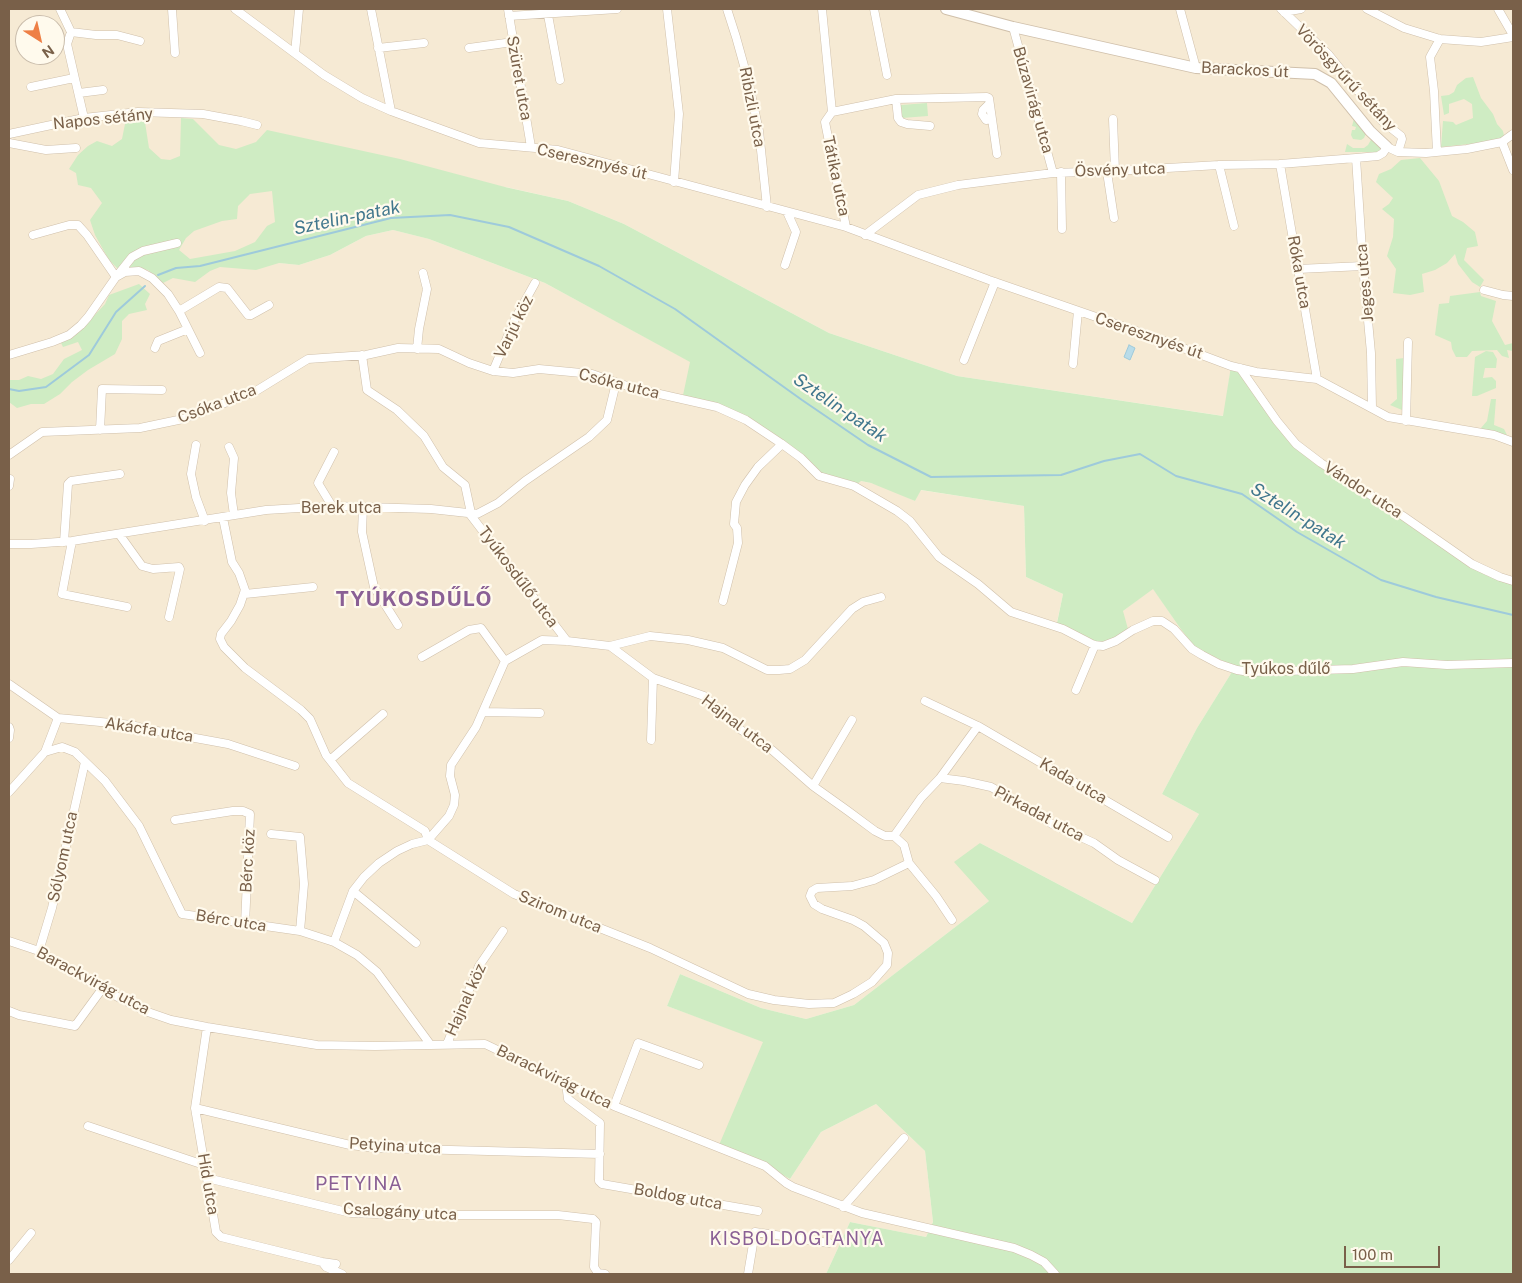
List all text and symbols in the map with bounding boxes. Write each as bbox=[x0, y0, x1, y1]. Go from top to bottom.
north arrow bbox=[15, 15, 65, 65]
street label: Vörösgyűrű sétány bbox=[1292, 21, 1400, 135]
street label: Szüret utca bbox=[502, 34, 536, 122]
text: N bbox=[39, 42, 57, 61]
street label: Búzavirág utca bbox=[1009, 45, 1057, 155]
street label: Barackos út bbox=[1201, 58, 1289, 82]
street label: Ribizli utca bbox=[735, 65, 769, 149]
street label: Napos sétány bbox=[52, 104, 154, 134]
street label: Tátika utca bbox=[818, 134, 854, 218]
street label: Cseresznyés út bbox=[535, 140, 649, 184]
street label: Ösvény utca bbox=[1074, 159, 1166, 181]
water label: Sztelin-patak bbox=[292, 196, 402, 240]
street label: Róka utca bbox=[1283, 234, 1315, 310]
street label: Jeges utca bbox=[1352, 243, 1378, 323]
street label: Varjú köz bbox=[491, 292, 537, 362]
street label: Cseresznyés út bbox=[1092, 309, 1206, 363]
street label: Csóka utca bbox=[577, 365, 661, 403]
water label: Sztelin-patak bbox=[789, 369, 891, 447]
street label: Csóka utca bbox=[175, 380, 259, 428]
street label: Vándor utca bbox=[1320, 458, 1406, 522]
water label: Sztelin-patak bbox=[1246, 478, 1350, 554]
street label: Berek utca bbox=[301, 498, 381, 518]
street label: Tyúkosdűlő utca bbox=[474, 523, 562, 631]
district label: TYÚKOSDŰLŐ bbox=[334, 587, 494, 613]
street label: Tyúkos dűlő bbox=[1242, 659, 1330, 679]
street label: Hajnal utca bbox=[697, 691, 777, 757]
street label: Akácfa utca bbox=[103, 714, 195, 746]
street label: Kada utca bbox=[1036, 754, 1110, 808]
street label: Pirkadat utca bbox=[991, 782, 1087, 846]
street label: Sólyom utca bbox=[44, 810, 82, 904]
street label: Bérc köz bbox=[237, 829, 259, 893]
street label: Szirom utca bbox=[516, 887, 604, 937]
street label: Bérc utca bbox=[194, 906, 268, 936]
street label: Barackvirág utca bbox=[33, 943, 153, 1019]
street label: Hajnal köz bbox=[442, 961, 490, 1039]
street label: Barackvirág utca bbox=[493, 1041, 615, 1113]
street label: Petyina utca bbox=[348, 1134, 442, 1158]
street label: Híd utca bbox=[193, 1152, 223, 1216]
district label: PETYINA bbox=[314, 1173, 404, 1195]
street label: Boldog utca bbox=[632, 1180, 724, 1214]
street label: Csalogány utca bbox=[343, 1199, 457, 1225]
district label: KISBOLDOGTANYA bbox=[708, 1228, 886, 1250]
scale bar bbox=[1347, 1236, 1443, 1268]
text: 100 m bbox=[1352, 1246, 1393, 1263]

